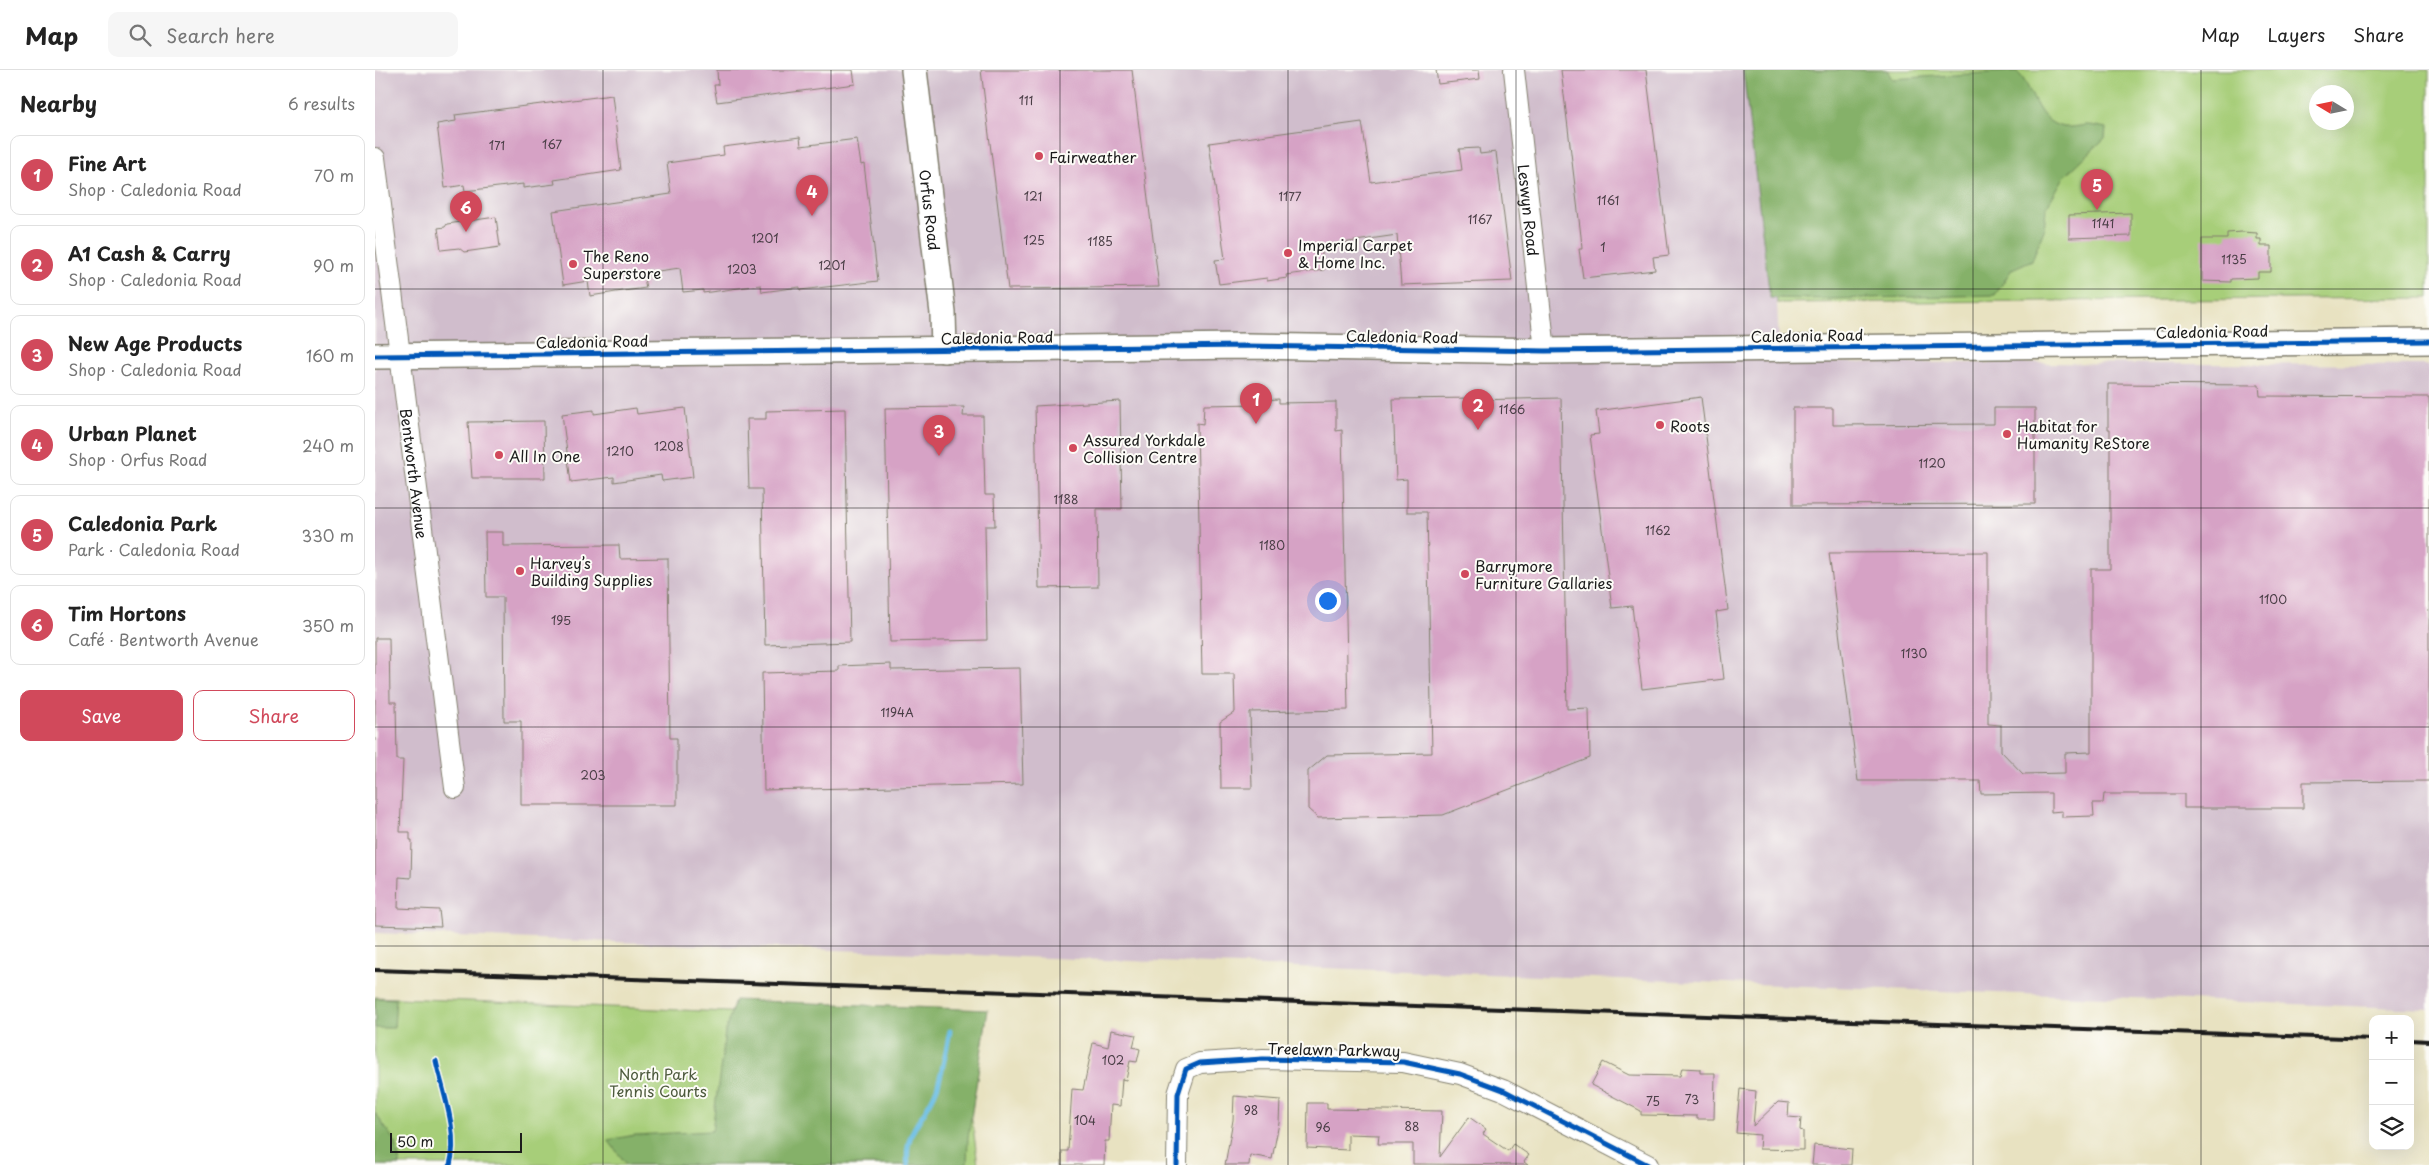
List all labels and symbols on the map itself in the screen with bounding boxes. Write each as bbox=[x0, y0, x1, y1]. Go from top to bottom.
north arrow bbox=[2309, 85, 2354, 130]
house number: 111 bbox=[1019, 91, 1033, 109]
house number: 167 bbox=[542, 135, 562, 153]
house number: 171 bbox=[489, 136, 505, 154]
place label: Fairweather bbox=[1049, 145, 1137, 168]
marker: Fairweather bbox=[1033, 150, 1045, 162]
street label: Leswyn Road bbox=[1513, 163, 1546, 257]
street label: Orfus Road bbox=[914, 168, 947, 252]
pin: 5 bbox=[2081, 169, 2113, 210]
pin: 4 bbox=[796, 175, 828, 216]
house number: 121 bbox=[1024, 187, 1042, 205]
house number: 1177 bbox=[1278, 187, 1302, 205]
pin: 6 bbox=[450, 191, 482, 232]
house number: 1161 bbox=[1597, 191, 1619, 209]
house number: 1167 bbox=[1468, 210, 1493, 228]
house number: 1141 bbox=[2092, 214, 2114, 232]
house number: 1201 bbox=[751, 229, 779, 247]
house number: 125 bbox=[1023, 231, 1045, 249]
house number: 1185 bbox=[1087, 232, 1113, 250]
place label: Imperial Carpet & Home Inc. bbox=[1298, 233, 1413, 273]
house number: 1 bbox=[1600, 238, 1606, 256]
place label: The Reno Superstore bbox=[583, 244, 661, 284]
marker: Imperial Carpet & Home Inc. bbox=[1282, 247, 1294, 259]
house number: 1135 bbox=[2221, 250, 2247, 268]
house number: 1201 bbox=[818, 256, 846, 274]
marker: The Reno Superstore bbox=[567, 258, 579, 270]
house number: 1203 bbox=[727, 260, 757, 278]
street label: Caledonia Road bbox=[2156, 319, 2268, 343]
street label: Caledonia Road bbox=[1751, 323, 1863, 347]
street label: Caledonia Road bbox=[1346, 324, 1458, 348]
street label: Caledonia Road bbox=[941, 325, 1053, 349]
street label: Caledonia Road bbox=[536, 329, 648, 353]
pin: 1 bbox=[1240, 383, 1272, 424]
pin: 2 bbox=[1462, 389, 1494, 430]
house number: 1166 bbox=[1499, 400, 1525, 418]
street label: Bentworth Avenue bbox=[395, 407, 435, 540]
place label: Roots bbox=[1670, 414, 1710, 437]
place label: Habitat for Humanity ReStore bbox=[2017, 414, 2150, 454]
pin: 3 bbox=[923, 415, 955, 456]
marker: Roots bbox=[1654, 419, 1666, 431]
place label: Assured Yorkdale Collision Centre bbox=[1083, 428, 1206, 468]
marker: Habitat for Humanity ReStore bbox=[2001, 428, 2013, 440]
house number: 1208 bbox=[654, 437, 684, 455]
house number: 1210 bbox=[606, 442, 634, 460]
marker: Assured Yorkdale Collision Centre bbox=[1067, 442, 1079, 454]
place label: All In One bbox=[509, 444, 581, 467]
marker: All In One bbox=[493, 449, 505, 461]
house number: 1120 bbox=[1918, 454, 1946, 472]
house number: 1188 bbox=[1054, 490, 1078, 508]
house number: 1162 bbox=[1645, 521, 1671, 539]
house number: 1180 bbox=[1259, 536, 1285, 554]
place label: Harvey’s Building Supplies bbox=[530, 551, 653, 591]
place label: Barrymore Furniture Gallaries bbox=[1475, 554, 1613, 594]
marker: Harvey’s Building Supplies bbox=[514, 565, 526, 577]
marker: Barrymore Furniture Gallaries bbox=[1459, 568, 1471, 580]
your location bbox=[1315, 588, 1341, 614]
house number: 1100 bbox=[2259, 590, 2287, 608]
house number: 195 bbox=[551, 611, 571, 629]
house number: 1130 bbox=[1901, 644, 1928, 662]
house number: 1194A bbox=[880, 703, 914, 721]
house number: 203 bbox=[581, 766, 605, 784]
street label: Treelawn Parkway bbox=[1267, 1036, 1401, 1062]
house number: 102 bbox=[1102, 1051, 1124, 1069]
park label: North Park Tennis Courts bbox=[609, 1062, 707, 1102]
house number: 73 bbox=[1685, 1090, 1699, 1108]
house number: 75 bbox=[1646, 1092, 1660, 1110]
house number: 98 bbox=[1244, 1101, 1258, 1119]
house number: 104 bbox=[1074, 1111, 1096, 1129]
house number: 88 bbox=[1405, 1117, 1419, 1135]
house number: 96 bbox=[1315, 1118, 1331, 1136]
scale bar bbox=[390, 1130, 523, 1153]

